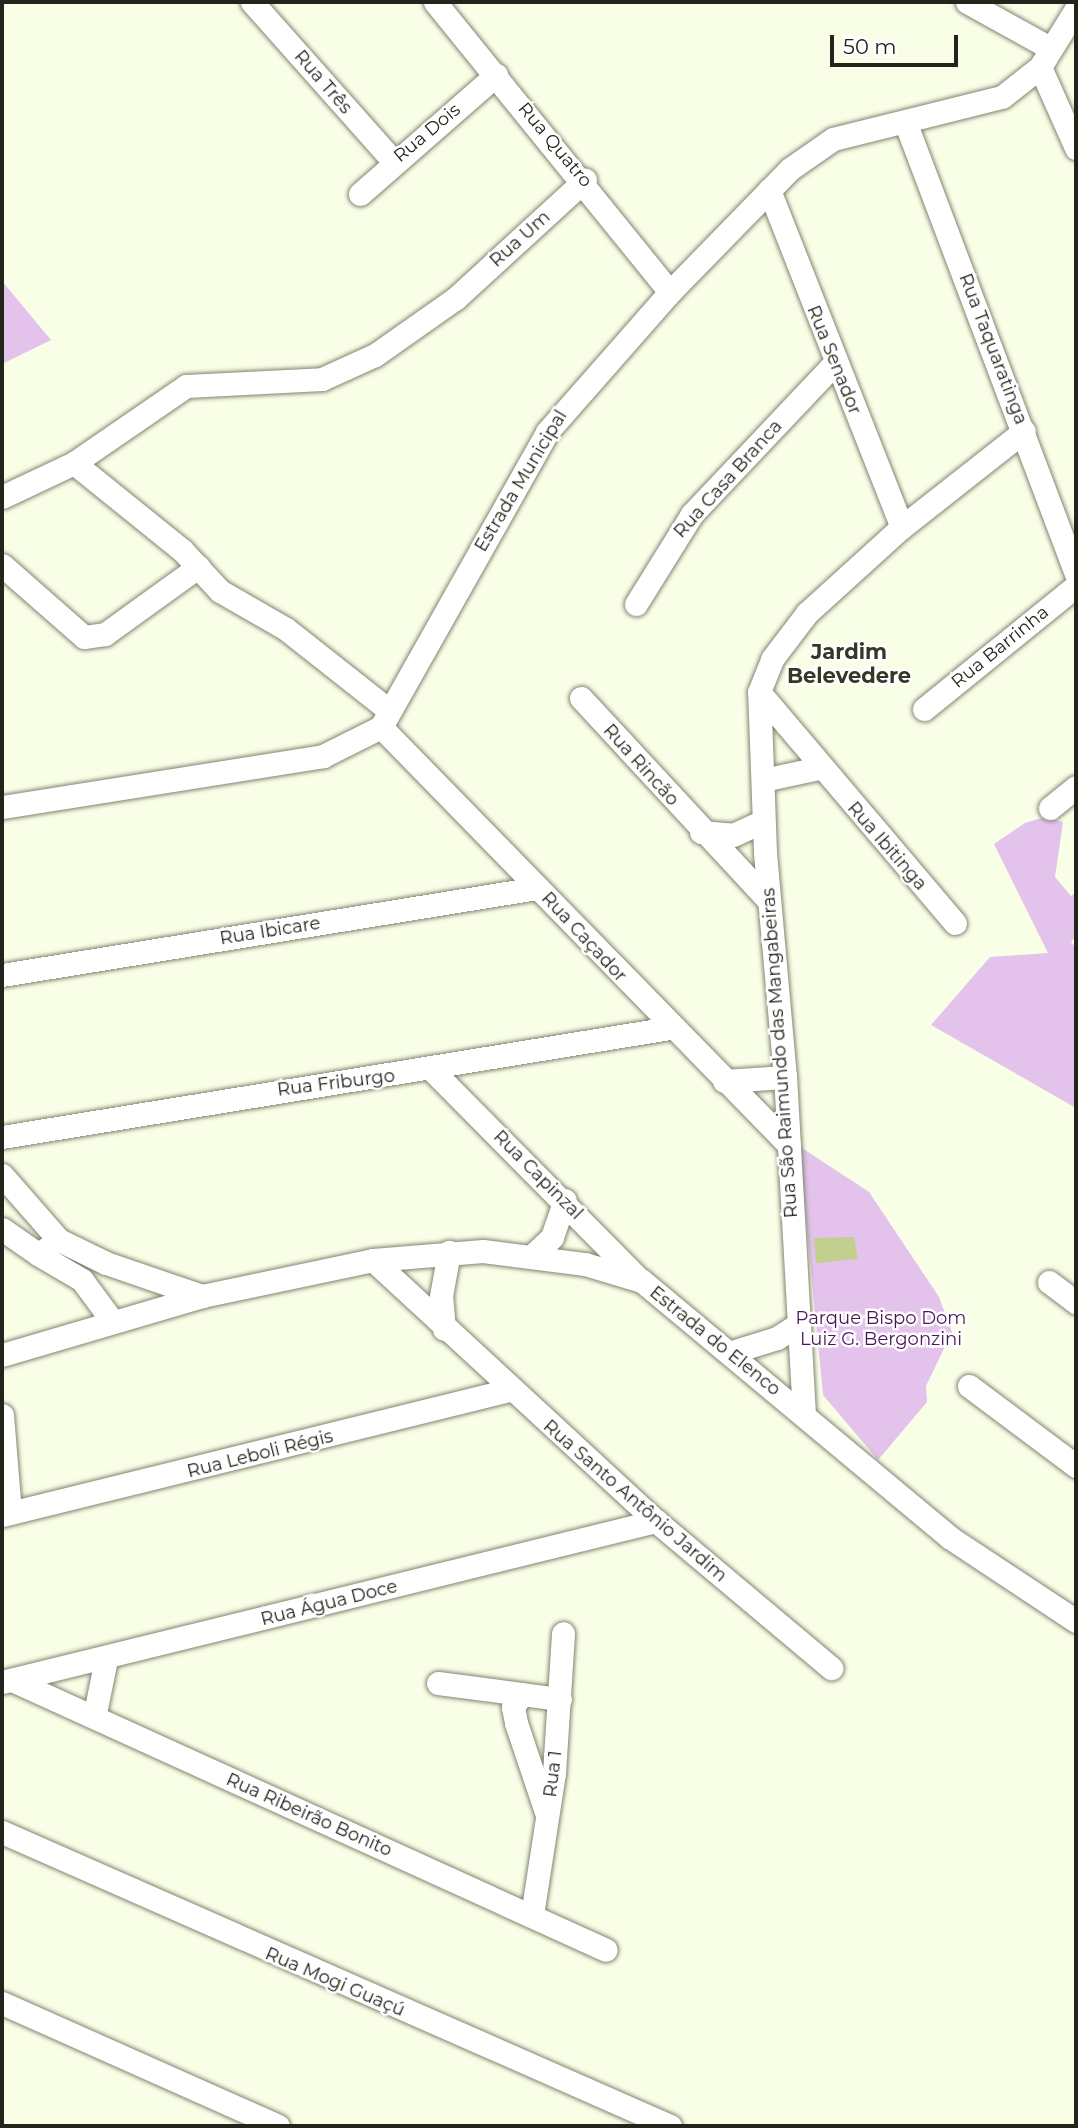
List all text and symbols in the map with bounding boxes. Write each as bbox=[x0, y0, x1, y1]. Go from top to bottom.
scale bar bbox=[833, 21, 961, 65]
text: 50 m bbox=[843, 34, 897, 59]
street label: Rua Três bbox=[290, 46, 356, 118]
street label: Rua Quatro bbox=[513, 98, 597, 192]
street label: Rua Dois bbox=[389, 99, 465, 167]
street label: Rua Um bbox=[485, 206, 555, 272]
street label: Rua Taquaratinga bbox=[954, 270, 1032, 428]
street label: Rua Senador bbox=[802, 302, 866, 418]
street label: Estrada Municipal bbox=[470, 406, 572, 556]
street label: Rua Casa Branca bbox=[669, 416, 787, 542]
street label: Rua Barrinha bbox=[947, 601, 1053, 693]
district label: Jardim Belevedere bbox=[787, 639, 911, 689]
street label: Rua Rincão bbox=[599, 720, 683, 810]
street label: Rua Ibitinga bbox=[843, 797, 931, 895]
street label: Rua São Raimundo das Mangabeiras bbox=[758, 887, 802, 1219]
street label: Rua Caçador bbox=[537, 888, 631, 986]
street label: Rua Ibicare bbox=[218, 912, 322, 950]
street label: Rua Friburgo bbox=[276, 1065, 396, 1101]
street label: Rua Capinzal bbox=[489, 1126, 587, 1224]
street label: Estrada do Elenco bbox=[645, 1282, 785, 1400]
park label: Parque Bispo Dom Luiz G. Bergonzini bbox=[796, 1308, 966, 1350]
street label: Rua Santo Antônio Jardim bbox=[539, 1415, 731, 1587]
street label: Rua Leboli Régis bbox=[185, 1425, 335, 1483]
street label: Rua Água Doce bbox=[258, 1576, 400, 1630]
street label: Rua 1 bbox=[539, 1749, 567, 1799]
street label: Rua Ribeirão Bonito bbox=[223, 1769, 395, 1861]
street label: Rua Mogi Guaçú bbox=[262, 1943, 408, 2021]

